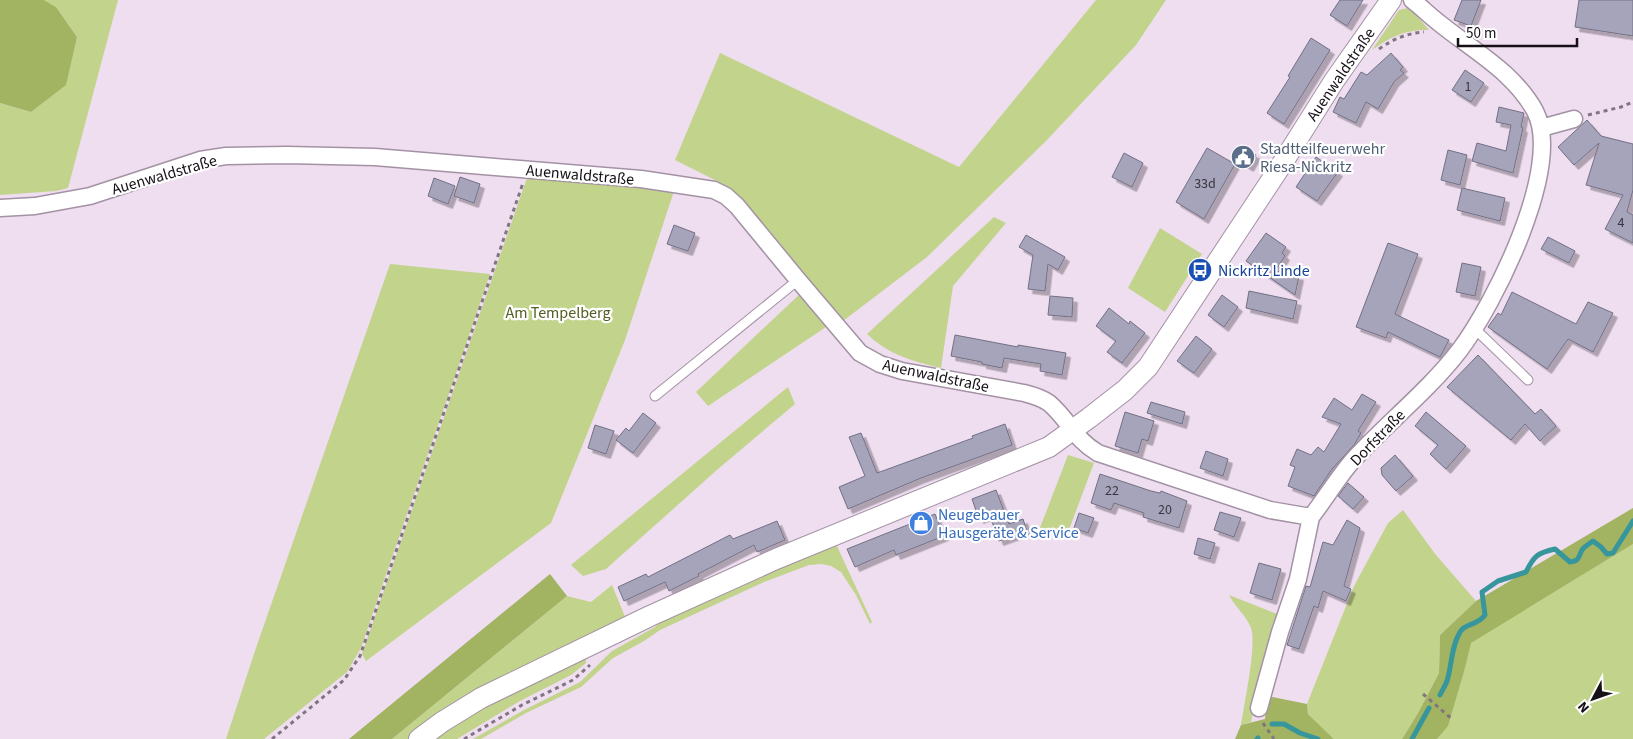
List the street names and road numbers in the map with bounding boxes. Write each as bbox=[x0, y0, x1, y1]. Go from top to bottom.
street label: Auenwaldstraße bbox=[1301, 23, 1380, 126]
street label: Auenwaldstraße bbox=[109, 149, 220, 200]
street label: Auenwaldstraße bbox=[525, 159, 635, 191]
street label: Auenwaldstraße bbox=[880, 354, 991, 398]
street label: Dorfstraße bbox=[1345, 405, 1410, 471]

